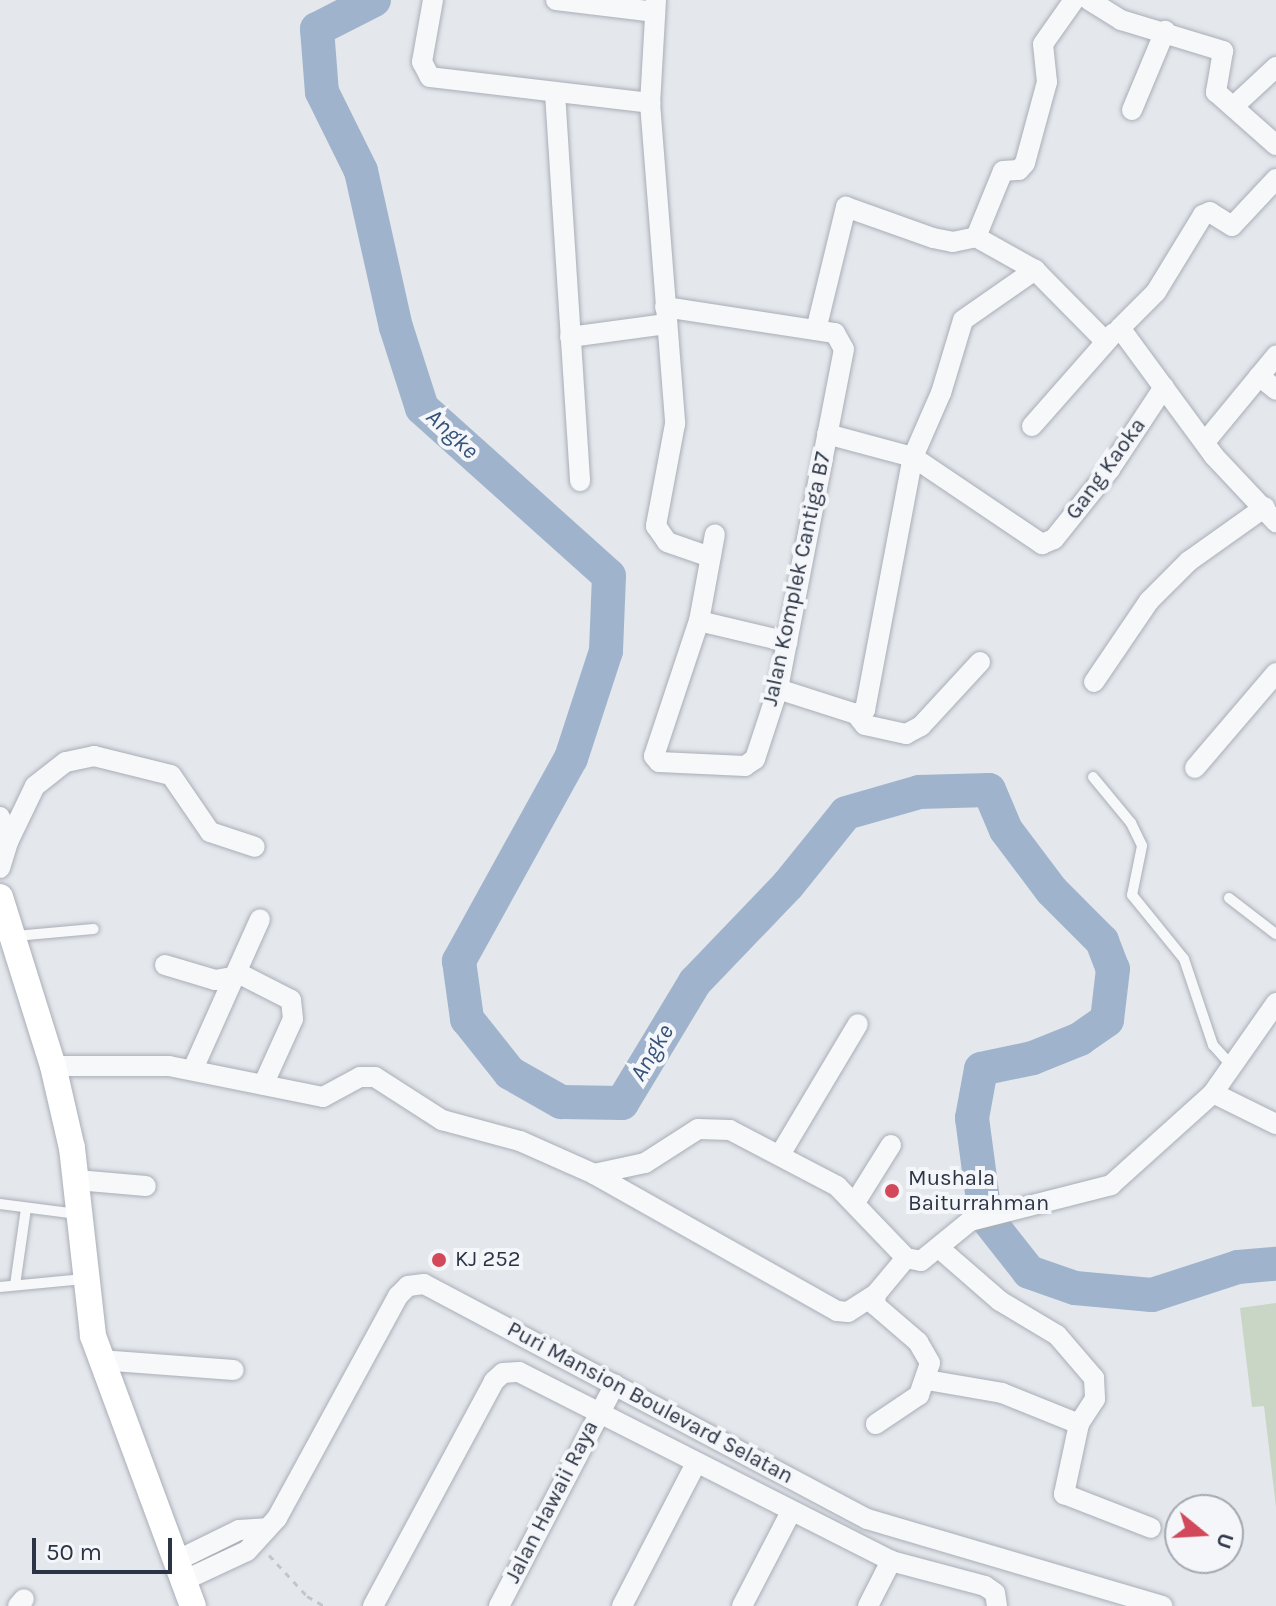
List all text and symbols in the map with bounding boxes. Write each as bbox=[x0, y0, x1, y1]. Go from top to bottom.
water label: Angke bbox=[420, 403, 484, 465]
street label: Gang Kaoka bbox=[1060, 413, 1152, 525]
street label: Jalan Komplek Cantiga B7 bbox=[757, 450, 837, 708]
water label: Angke bbox=[624, 1019, 680, 1087]
place label: Mushala Baiturrahman bbox=[908, 1165, 1049, 1216]
marker: Mushala Baiturrahman bbox=[883, 1182, 901, 1200]
place label: KJ 252 bbox=[455, 1247, 520, 1273]
marker: KJ 252 bbox=[430, 1251, 448, 1269]
street label: Puri Mansion Boulevard Selatan bbox=[502, 1316, 798, 1490]
street label: Jalan Hawaii Raya bbox=[500, 1416, 604, 1588]
north arrow bbox=[1164, 1494, 1244, 1574]
scale bar bbox=[36, 1522, 176, 1572]
text: U bbox=[1210, 1530, 1240, 1552]
text: 50 m bbox=[46, 1538, 102, 1566]

